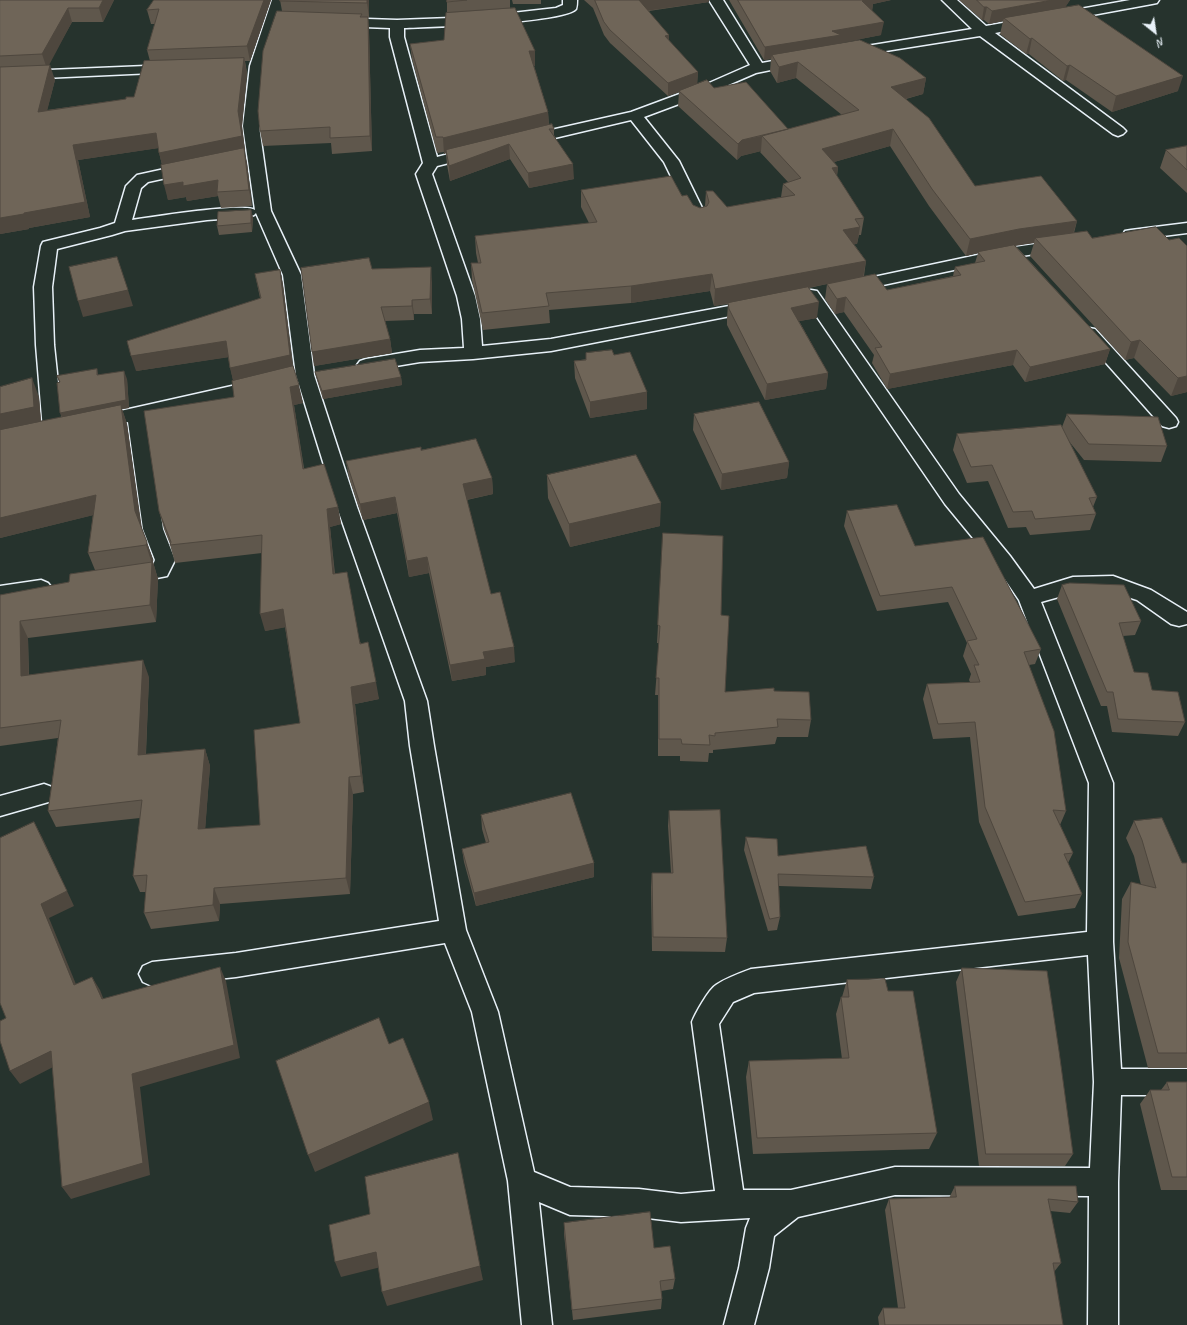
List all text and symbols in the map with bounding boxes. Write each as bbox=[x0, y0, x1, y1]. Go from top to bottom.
north arrow bbox=[1135, 12, 1175, 52]
text: N bbox=[1155, 35, 1167, 50]

